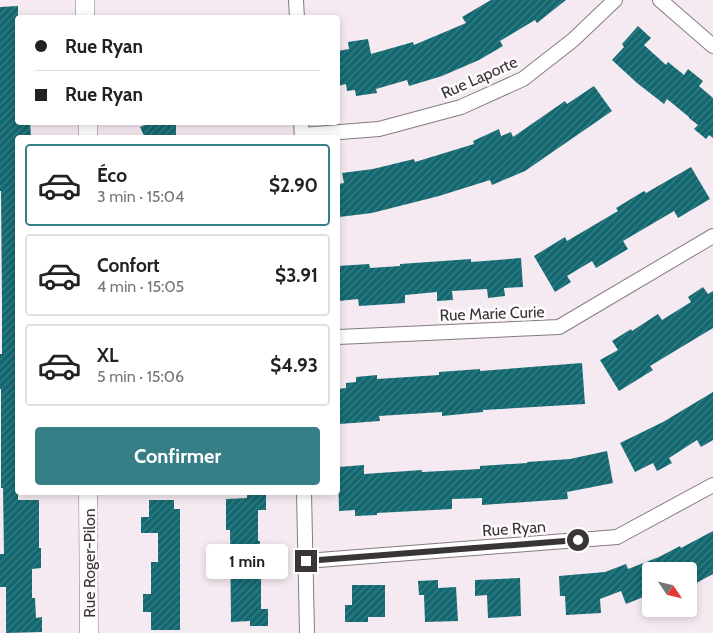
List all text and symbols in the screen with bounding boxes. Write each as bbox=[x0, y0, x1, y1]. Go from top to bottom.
text: Rue Ryan bbox=[65, 35, 143, 58]
street label: Rue Laporte bbox=[438, 52, 520, 103]
text: Rue Ryan bbox=[65, 83, 143, 106]
icon: car bbox=[37, 163, 82, 208]
text: Éco bbox=[97, 164, 127, 187]
text: $2.90 bbox=[269, 174, 318, 197]
text: 3 min · 15:04 bbox=[97, 187, 184, 206]
icon: car bbox=[37, 253, 82, 298]
text: Confort bbox=[97, 254, 160, 277]
text: $3.91 bbox=[275, 264, 318, 287]
text: 4 min · 15:05 bbox=[97, 277, 184, 296]
street label: Rue Marie Curie bbox=[439, 302, 545, 325]
icon: car bbox=[37, 343, 82, 388]
text: XL bbox=[97, 344, 118, 367]
text: $4.93 bbox=[270, 354, 318, 377]
text: 5 min · 15:06 bbox=[97, 367, 184, 386]
button: Confirmer bbox=[35, 427, 320, 485]
street label: Rue Roger-Pilon bbox=[80, 508, 99, 618]
street label: Rue Ryan bbox=[482, 517, 547, 540]
route start bbox=[567, 529, 589, 551]
callout: 1 min bbox=[206, 544, 288, 578]
route end bbox=[295, 550, 317, 572]
text: 1 min bbox=[229, 552, 265, 571]
north arrow bbox=[642, 562, 698, 618]
map controls bbox=[642, 562, 697, 617]

